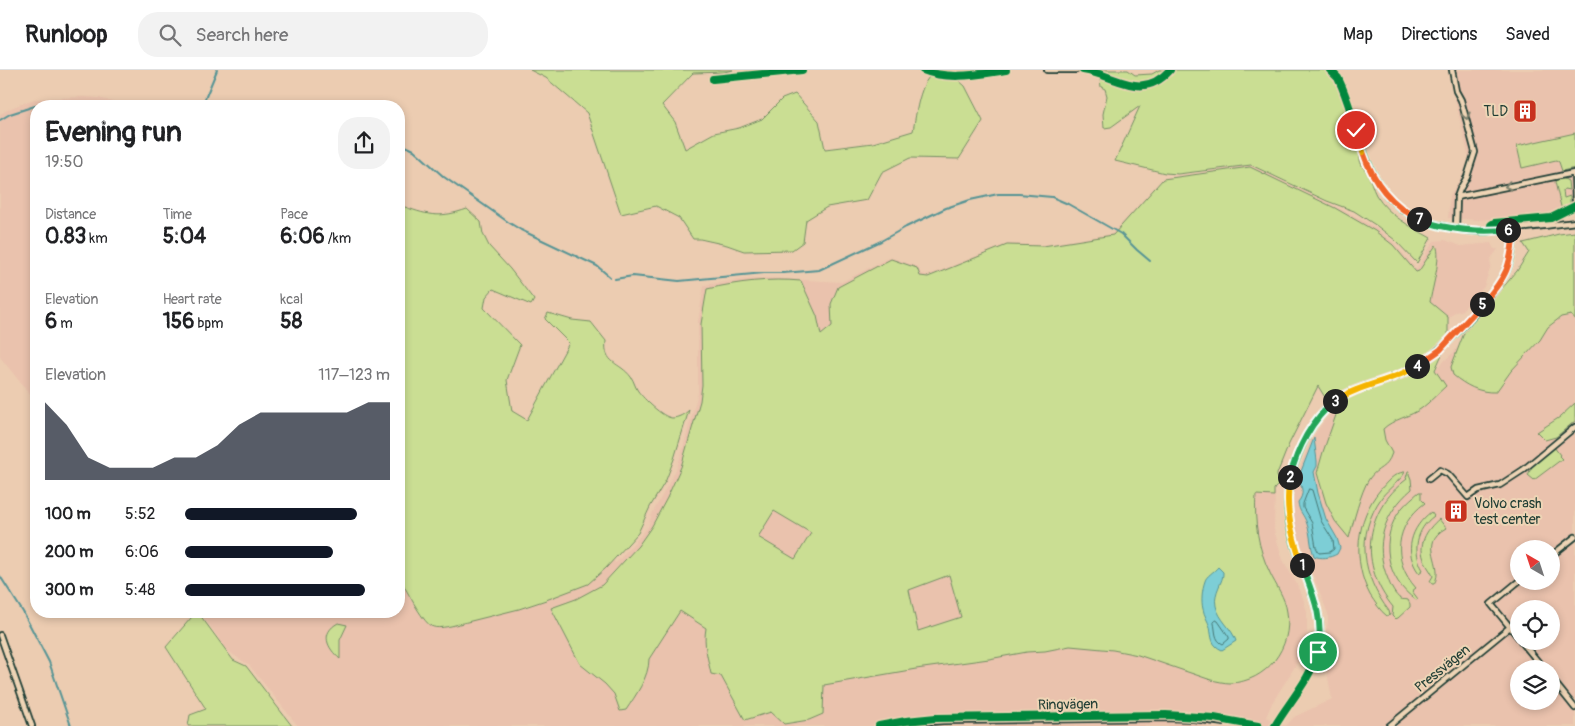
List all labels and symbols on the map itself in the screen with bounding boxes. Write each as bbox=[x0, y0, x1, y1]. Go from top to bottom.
building icon: TLD bbox=[1512, 98, 1538, 124]
place label: TLD bbox=[1484, 103, 1508, 120]
pin bbox=[1335, 109, 1377, 151]
one-way arrow bbox=[1460, 112, 1470, 120]
one-way arrow bbox=[1503, 180, 1512, 191]
pin: 7 bbox=[1406, 206, 1432, 232]
pin: 6 bbox=[1496, 218, 1520, 242]
pin: 5 bbox=[1470, 292, 1494, 316]
pin: 4 bbox=[1404, 354, 1430, 378]
pin: 3 bbox=[1322, 388, 1348, 414]
pin: 2 bbox=[1278, 464, 1302, 490]
place label: Volvo crash test center bbox=[1473, 495, 1542, 528]
building icon: Volvo crash test center bbox=[1443, 498, 1469, 524]
north arrow bbox=[1510, 540, 1560, 590]
pin: 1 bbox=[1290, 552, 1314, 578]
pin bbox=[1297, 631, 1339, 673]
street label: Pressvägen bbox=[1411, 641, 1473, 696]
street label: Ringvägen bbox=[1038, 695, 1098, 714]

